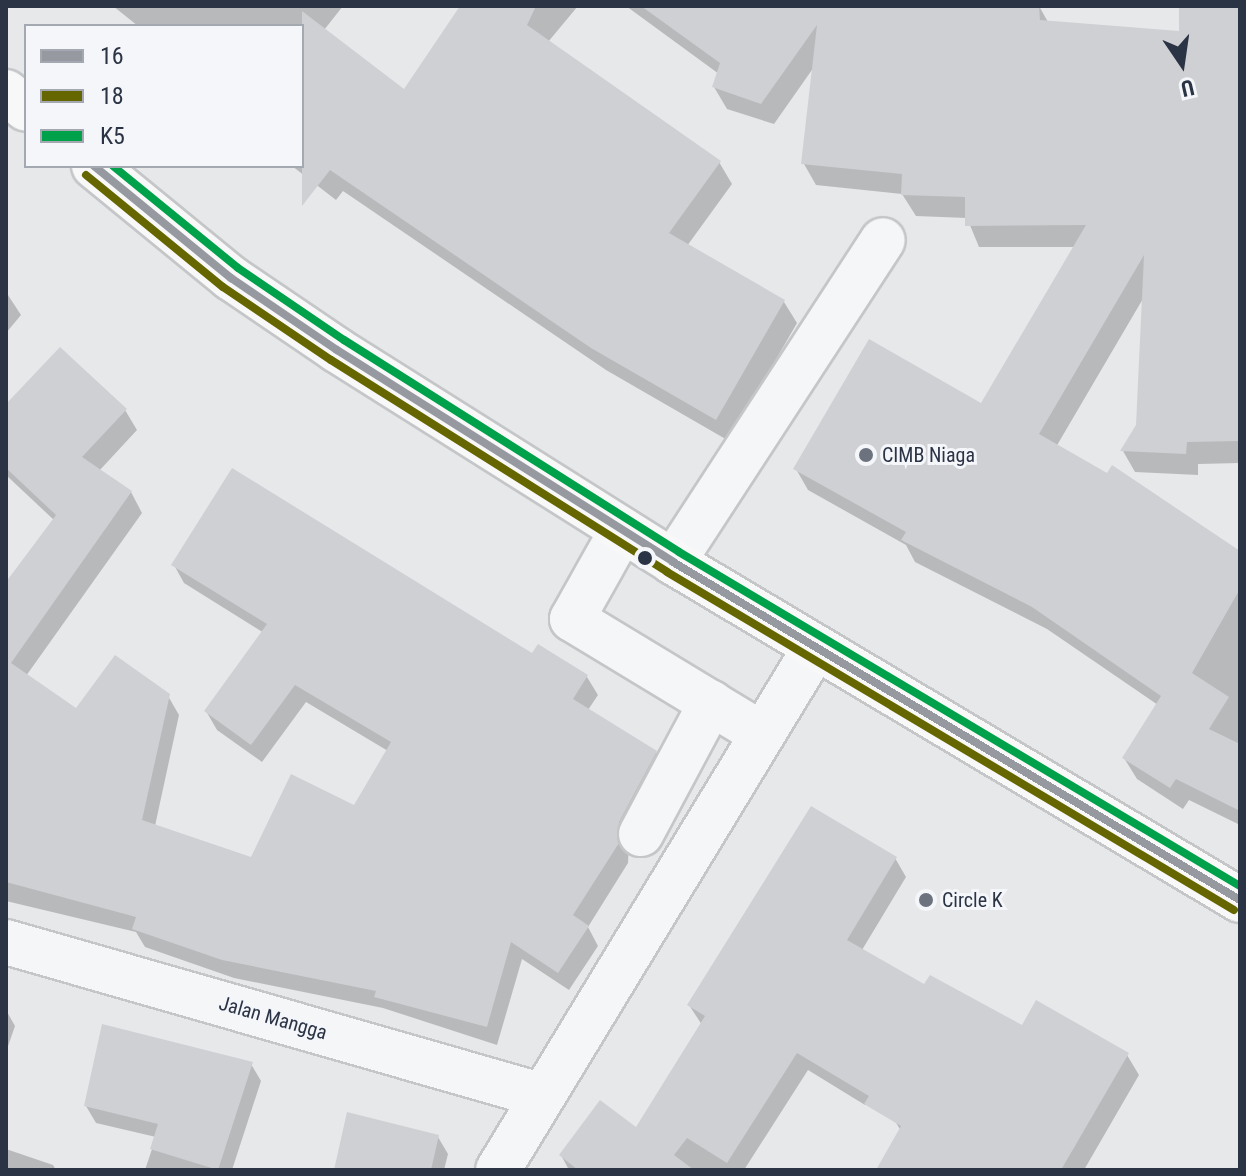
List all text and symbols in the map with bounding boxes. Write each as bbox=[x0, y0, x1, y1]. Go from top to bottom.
legend bbox=[24, 24, 304, 168]
north arrow bbox=[1142, 24, 1222, 104]
text: 16 bbox=[100, 42, 124, 70]
text: U bbox=[1179, 74, 1196, 101]
text: 18 bbox=[100, 82, 124, 110]
text: K5 bbox=[100, 122, 125, 150]
place label: CIMB Niaga bbox=[882, 443, 975, 467]
marker: CIMB Niaga bbox=[857, 446, 875, 464]
unlabelled marker bbox=[637, 550, 653, 566]
place label: Circle K bbox=[942, 888, 1003, 912]
marker: Circle K bbox=[917, 891, 935, 909]
street label: Jalan Mangga bbox=[216, 991, 330, 1045]

